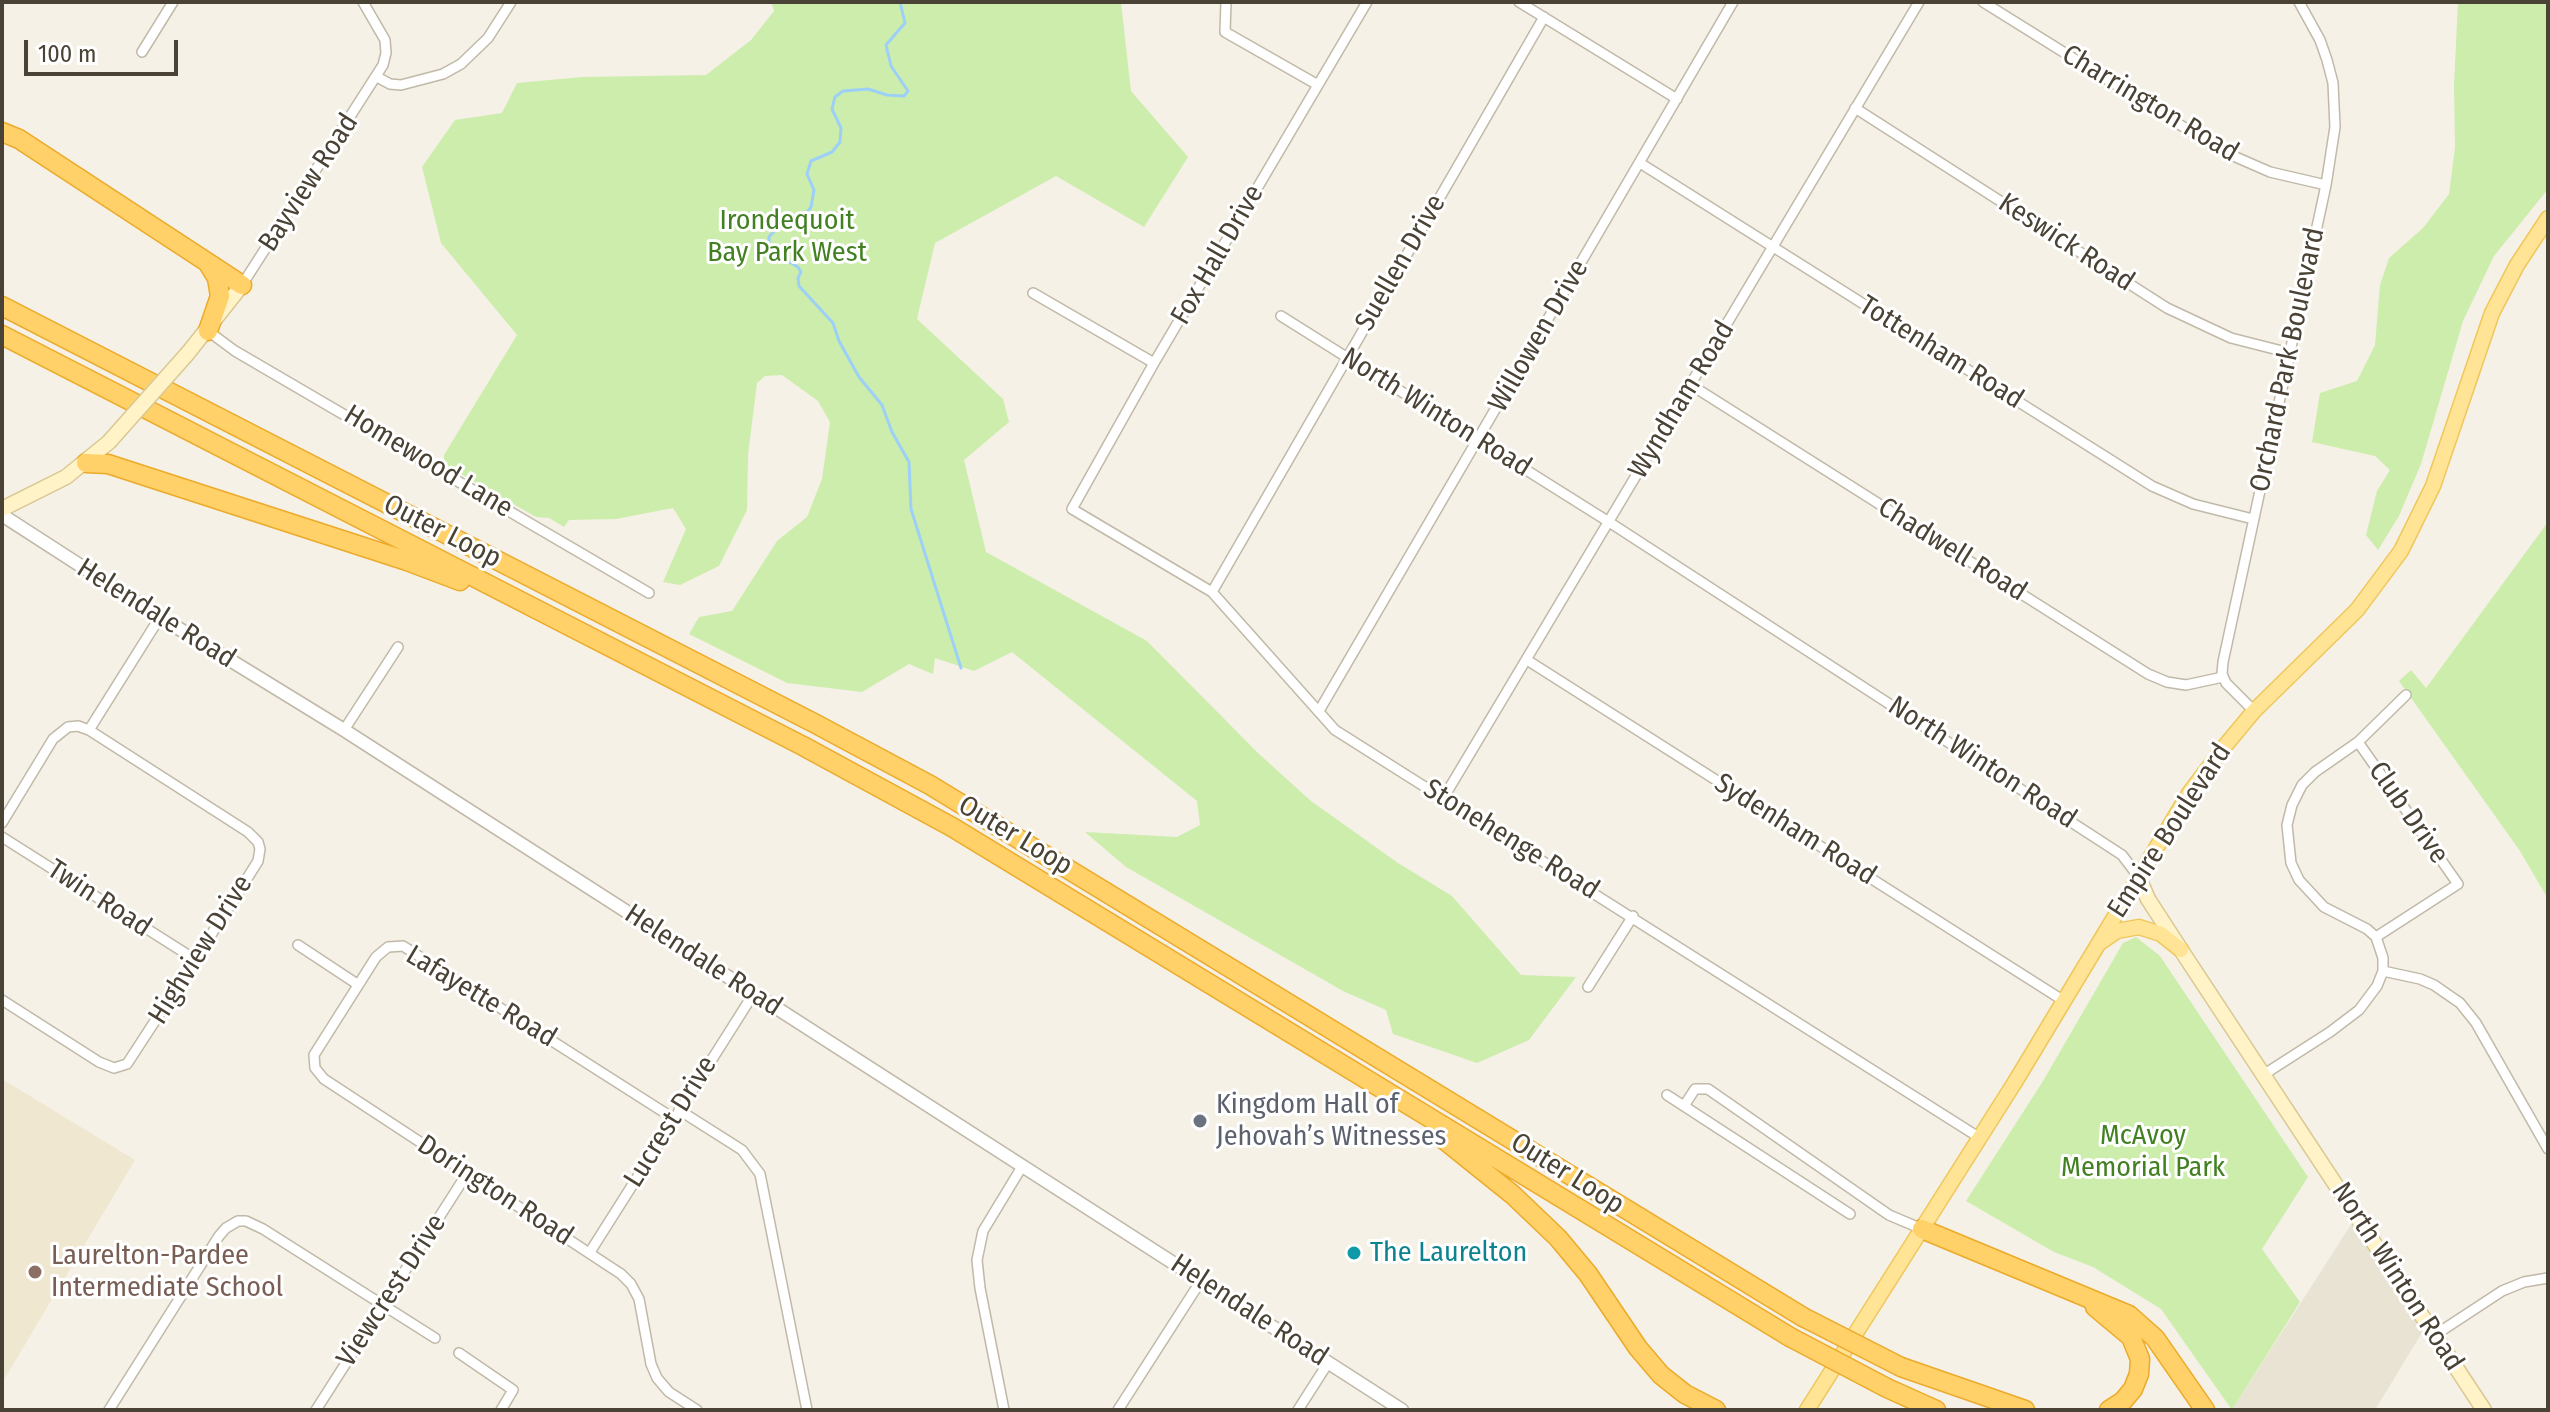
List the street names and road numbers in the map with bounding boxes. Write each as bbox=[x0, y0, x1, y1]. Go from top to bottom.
street label: Charrington Road bbox=[2056, 38, 2244, 170]
street label: Bayview Road bbox=[252, 108, 366, 258]
street label: Fox Hall Drive bbox=[1165, 179, 1271, 331]
street label: Keswick Road bbox=[1992, 187, 2140, 299]
street label: Suellen Drive bbox=[1349, 189, 1453, 337]
street label: Orchard Park Boulevard bbox=[2244, 225, 2332, 495]
street label: Willowen Drive bbox=[1482, 254, 1596, 418]
street label: Tottenham Road bbox=[1853, 289, 2029, 417]
street label: Wyndham Road bbox=[1622, 315, 1742, 485]
street label: North Winton Road bbox=[1335, 341, 1537, 485]
street label: Homewood Lane bbox=[338, 398, 518, 526]
street label: Outer Loop bbox=[378, 488, 506, 576]
street label: Chadwell Road bbox=[1871, 491, 2033, 609]
street label: Helendale Road bbox=[70, 552, 242, 676]
street label: North Winton Road bbox=[1882, 690, 2082, 836]
street label: Empire Boulevard bbox=[2101, 737, 2239, 925]
street label: Club Drive bbox=[2361, 756, 2455, 870]
street label: Sydenham Road bbox=[1708, 767, 1882, 893]
street label: Stonehenge Road bbox=[1417, 773, 1605, 907]
street label: Outer Loop bbox=[952, 789, 1078, 883]
street label: Twin Road bbox=[41, 853, 157, 945]
street label: Highview Drive bbox=[142, 869, 260, 1031]
street label: Helendale Road bbox=[618, 898, 788, 1024]
street label: Lafayette Road bbox=[400, 939, 562, 1055]
street label: Lucrest Drive bbox=[617, 1050, 725, 1194]
street label: Outer Loop bbox=[1504, 1126, 1630, 1222]
street label: Dorington Road bbox=[411, 1128, 579, 1254]
street label: North Winton Road bbox=[2324, 1177, 2470, 1377]
street label: Viewcrest Drive bbox=[330, 1208, 454, 1374]
street label: Helendale Road bbox=[1164, 1248, 1334, 1374]

